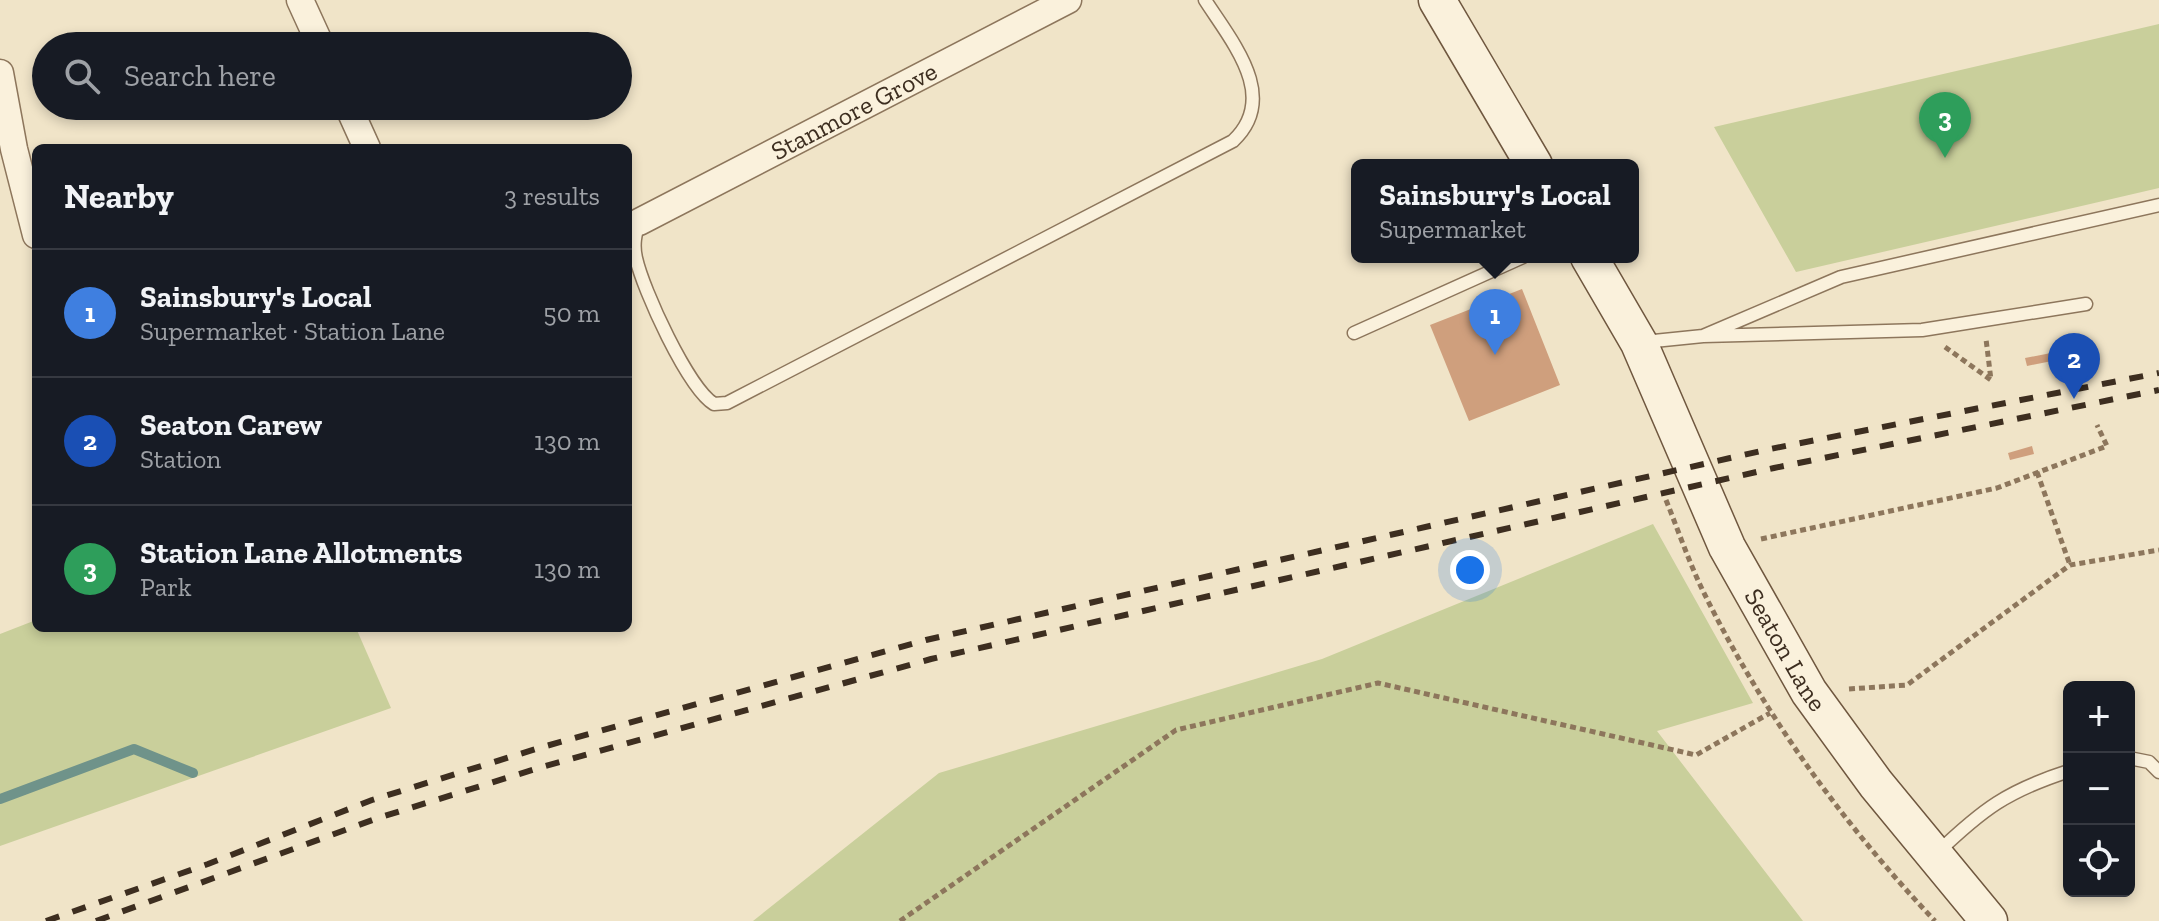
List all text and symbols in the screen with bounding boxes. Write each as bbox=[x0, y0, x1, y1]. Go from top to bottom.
search box bbox=[32, 32, 632, 120]
icon: search bbox=[60, 54, 104, 98]
street label: Stanmore Grove bbox=[765, 55, 942, 167]
text: Search here bbox=[124, 58, 276, 94]
pin: 3 bbox=[1919, 92, 1971, 158]
popup bbox=[1351, 159, 1639, 263]
text: Nearby bbox=[64, 176, 174, 217]
text: Sainsbury's Local bbox=[1379, 177, 1611, 213]
text: 3 results bbox=[504, 180, 600, 212]
text: Supermarket bbox=[1379, 213, 1526, 245]
text: Sainsbury's Local bbox=[140, 279, 372, 315]
pin: 1 bbox=[1469, 289, 1521, 355]
text: 1 bbox=[85, 297, 95, 329]
text: 50 m bbox=[543, 297, 600, 329]
text: Supermarket · Station Lane bbox=[140, 315, 445, 347]
pin: 2 bbox=[2048, 333, 2100, 399]
text: Seaton Carew bbox=[140, 407, 322, 443]
text: 2 bbox=[83, 425, 97, 457]
text: 130 m bbox=[534, 425, 600, 457]
text: Station bbox=[140, 443, 221, 475]
text: Station Lane Allotments bbox=[140, 535, 462, 571]
your location bbox=[1450, 550, 1490, 590]
text: 3 bbox=[83, 553, 97, 585]
text: 130 m bbox=[534, 553, 600, 585]
text: Park bbox=[140, 571, 192, 603]
street label: Seaton Lane bbox=[1738, 583, 1834, 718]
map controls bbox=[2063, 681, 2135, 897]
button: + bbox=[2063, 681, 2135, 753]
button: − bbox=[2063, 753, 2135, 825]
button: locate bbox=[2063, 825, 2135, 897]

